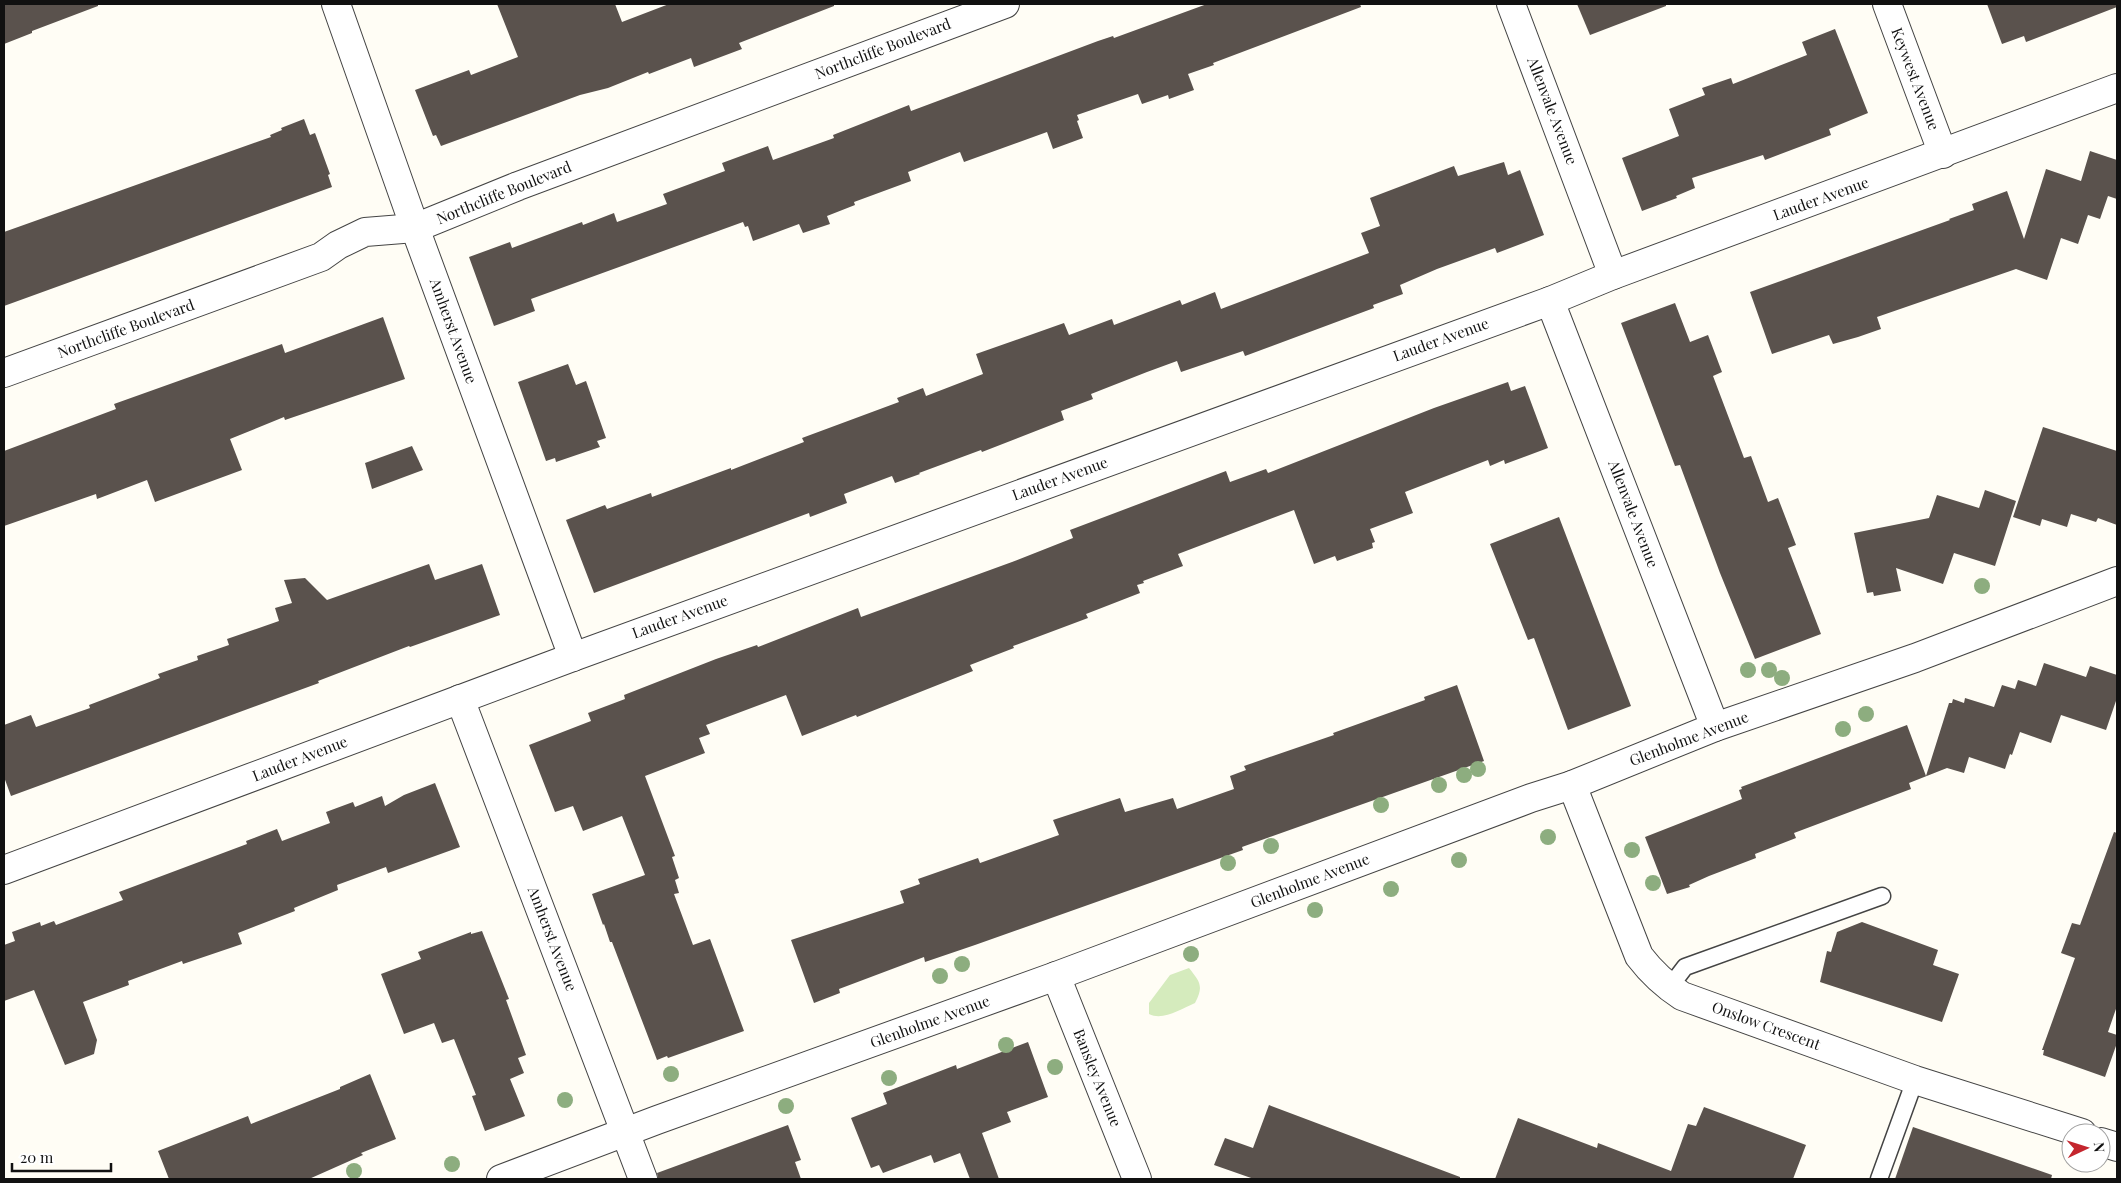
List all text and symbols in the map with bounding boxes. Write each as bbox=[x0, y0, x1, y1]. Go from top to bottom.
street label: Northcliffe Boulevard bbox=[812, 13, 954, 83]
street label: Keywest Avenue bbox=[1887, 24, 1945, 133]
street label: Allenvale Avenue bbox=[1523, 53, 1583, 167]
street label: Northcliffe Boulevard bbox=[433, 156, 574, 228]
street label: Lauder Avenue bbox=[1770, 171, 1871, 225]
street label: Amherst Avenue bbox=[425, 274, 482, 386]
street label: Northcliffe Boulevard bbox=[55, 294, 197, 362]
street label: Lauder Avenue bbox=[1390, 312, 1491, 366]
street label: Lauder Avenue bbox=[1009, 451, 1110, 505]
street label: Allenvale Avenue bbox=[1604, 456, 1664, 570]
street label: Lauder Avenue bbox=[629, 589, 730, 643]
street label: Glenholme Avenue bbox=[1626, 706, 1751, 770]
street label: Lauder Avenue bbox=[249, 731, 350, 785]
street label: Glenholme Avenue bbox=[1247, 848, 1372, 912]
street label: Amherst Avenue bbox=[523, 883, 582, 994]
street label: Glenholme Avenue bbox=[867, 990, 992, 1052]
street label: Onslow Crescent bbox=[1709, 996, 1824, 1054]
street label: Bansley Avenue bbox=[1069, 1026, 1127, 1130]
north arrow bbox=[2061, 1123, 2111, 1173]
scale bar bbox=[12, 1140, 111, 1172]
text: N bbox=[2090, 1141, 2109, 1153]
text: 20 m bbox=[20, 1147, 54, 1167]

